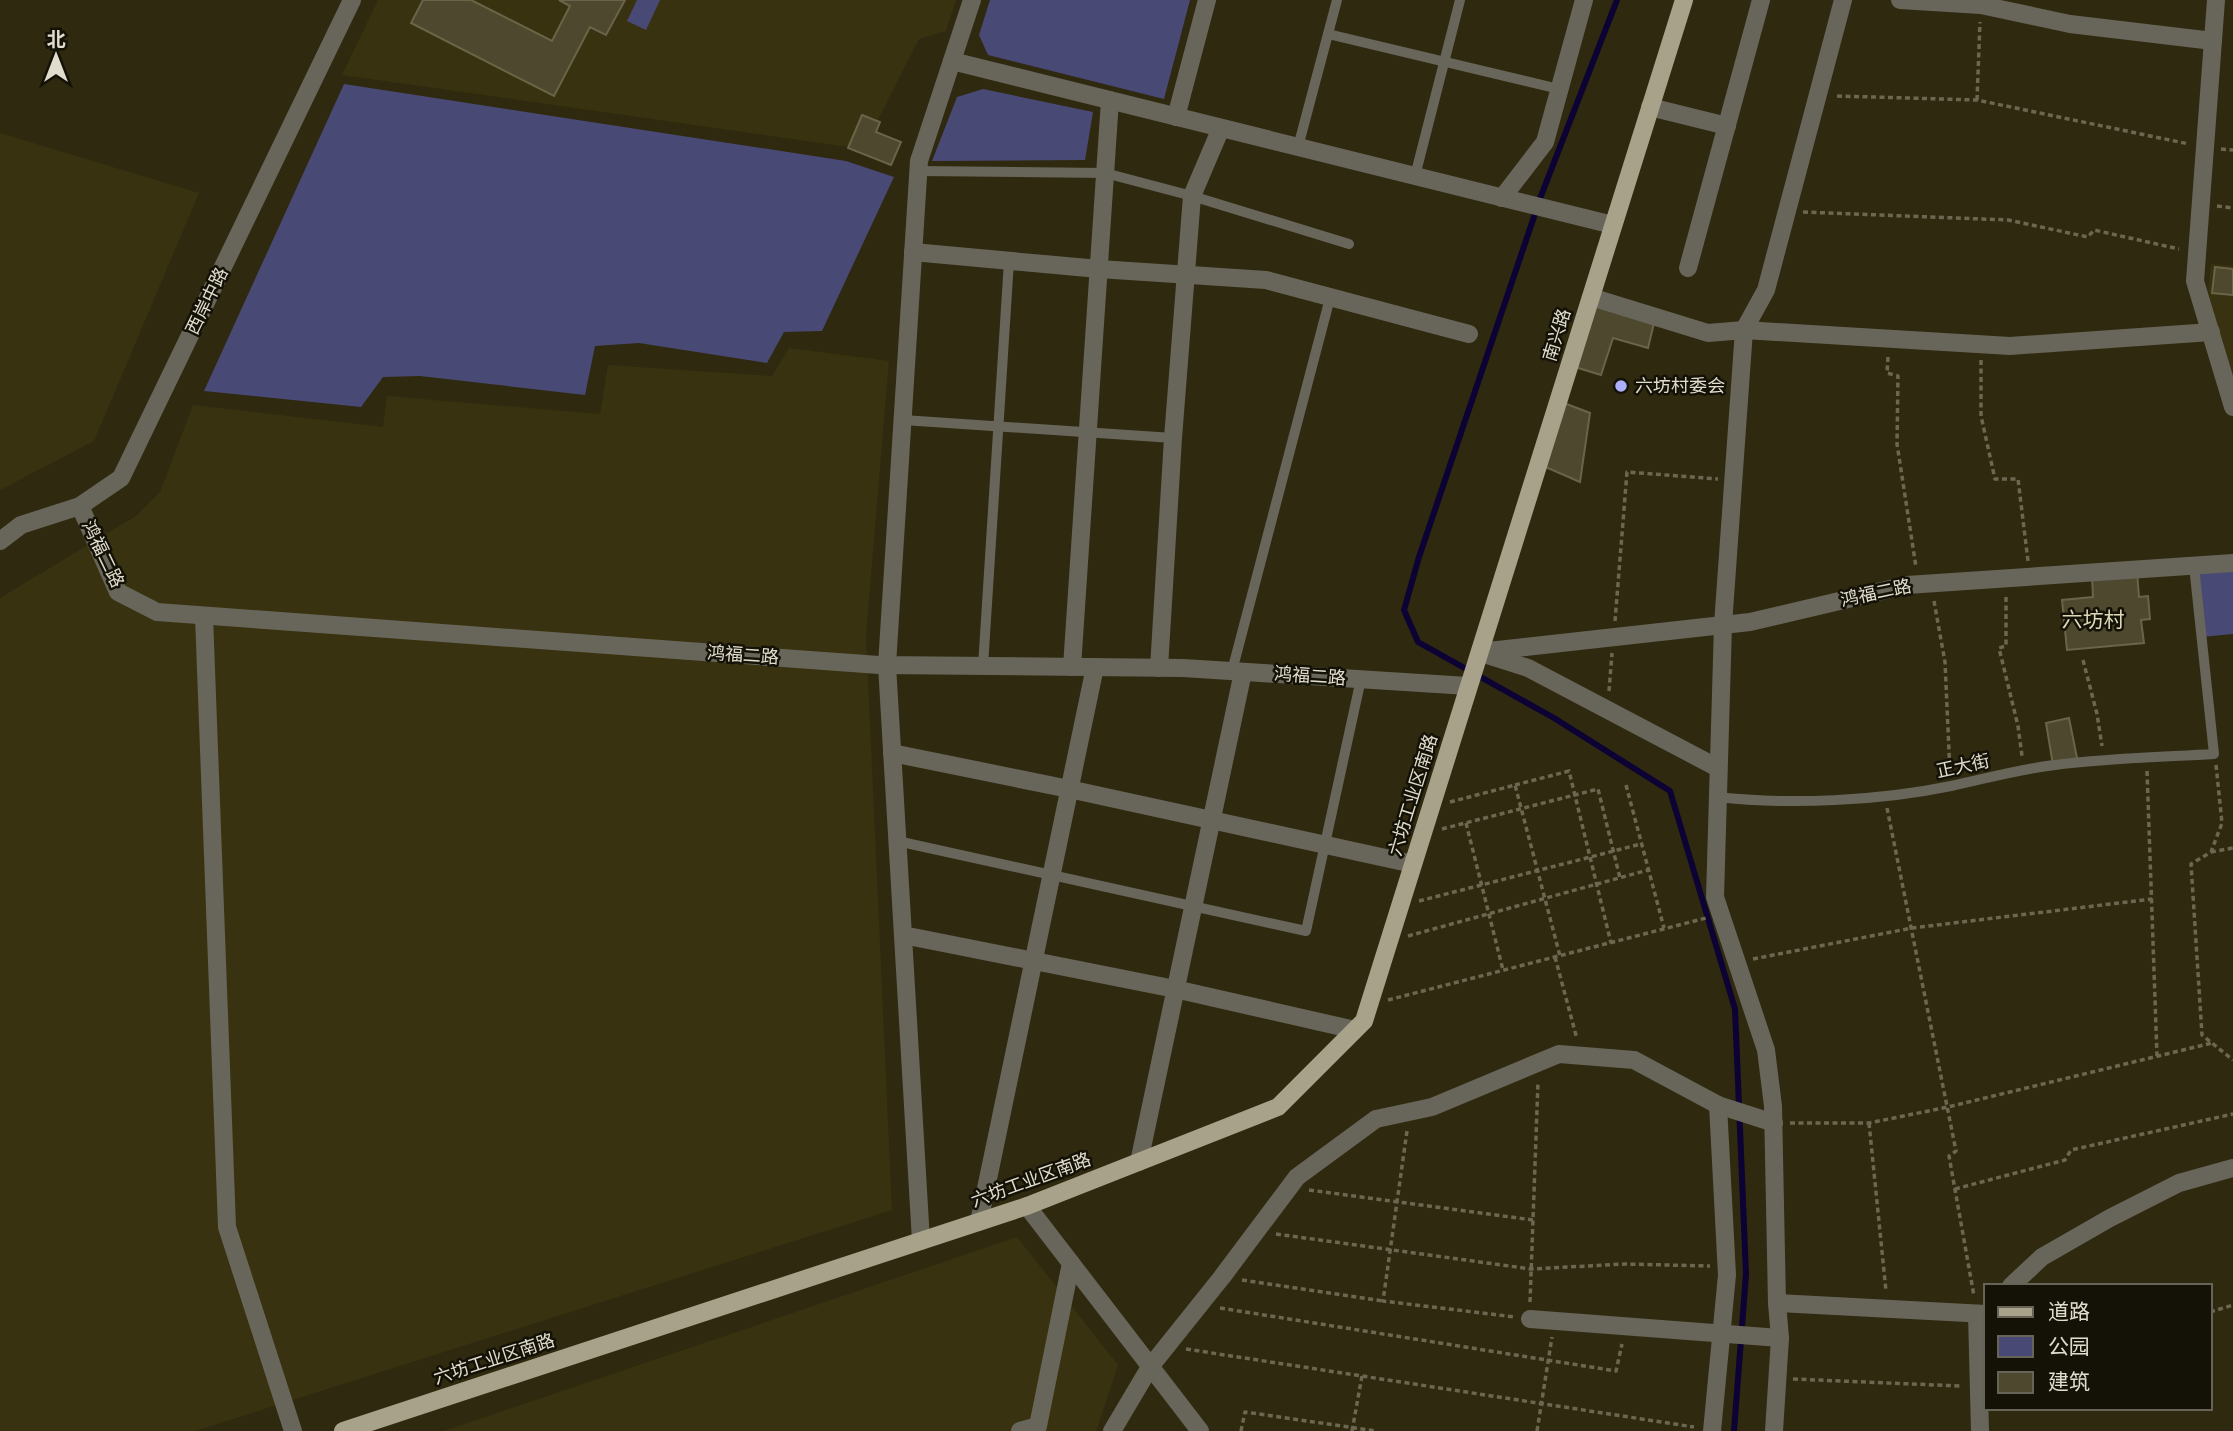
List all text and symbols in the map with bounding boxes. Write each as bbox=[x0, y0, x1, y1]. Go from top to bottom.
north arrow bbox=[21, 21, 91, 91]
text: 北 bbox=[46, 27, 66, 50]
street label: 西岸中路 bbox=[180, 263, 232, 338]
street label: 南兴路 bbox=[1538, 306, 1574, 364]
place label: 六坊村委会 bbox=[1635, 374, 1725, 396]
marker: 六坊村委会 bbox=[1613, 378, 1629, 394]
street label: 鸿福二路 bbox=[78, 516, 130, 591]
street label: 鸿福二路 bbox=[1838, 574, 1913, 610]
district label: 六坊村 bbox=[2062, 606, 2125, 631]
street label: 鸿福二路 bbox=[706, 641, 780, 667]
street label: 鸿福二路 bbox=[1273, 662, 1347, 688]
street label: 六坊工业区南路 bbox=[1383, 731, 1441, 858]
street label: 正大街 bbox=[1934, 749, 1991, 781]
street label: 六坊工业区南路 bbox=[968, 1147, 1094, 1211]
legend bbox=[1984, 1284, 2212, 1410]
text: 道路 bbox=[2048, 1298, 2090, 1323]
street label: 六坊工业区南路 bbox=[430, 1328, 557, 1388]
text: 公园 bbox=[2048, 1333, 2090, 1358]
text: 建筑 bbox=[2048, 1368, 2090, 1393]

